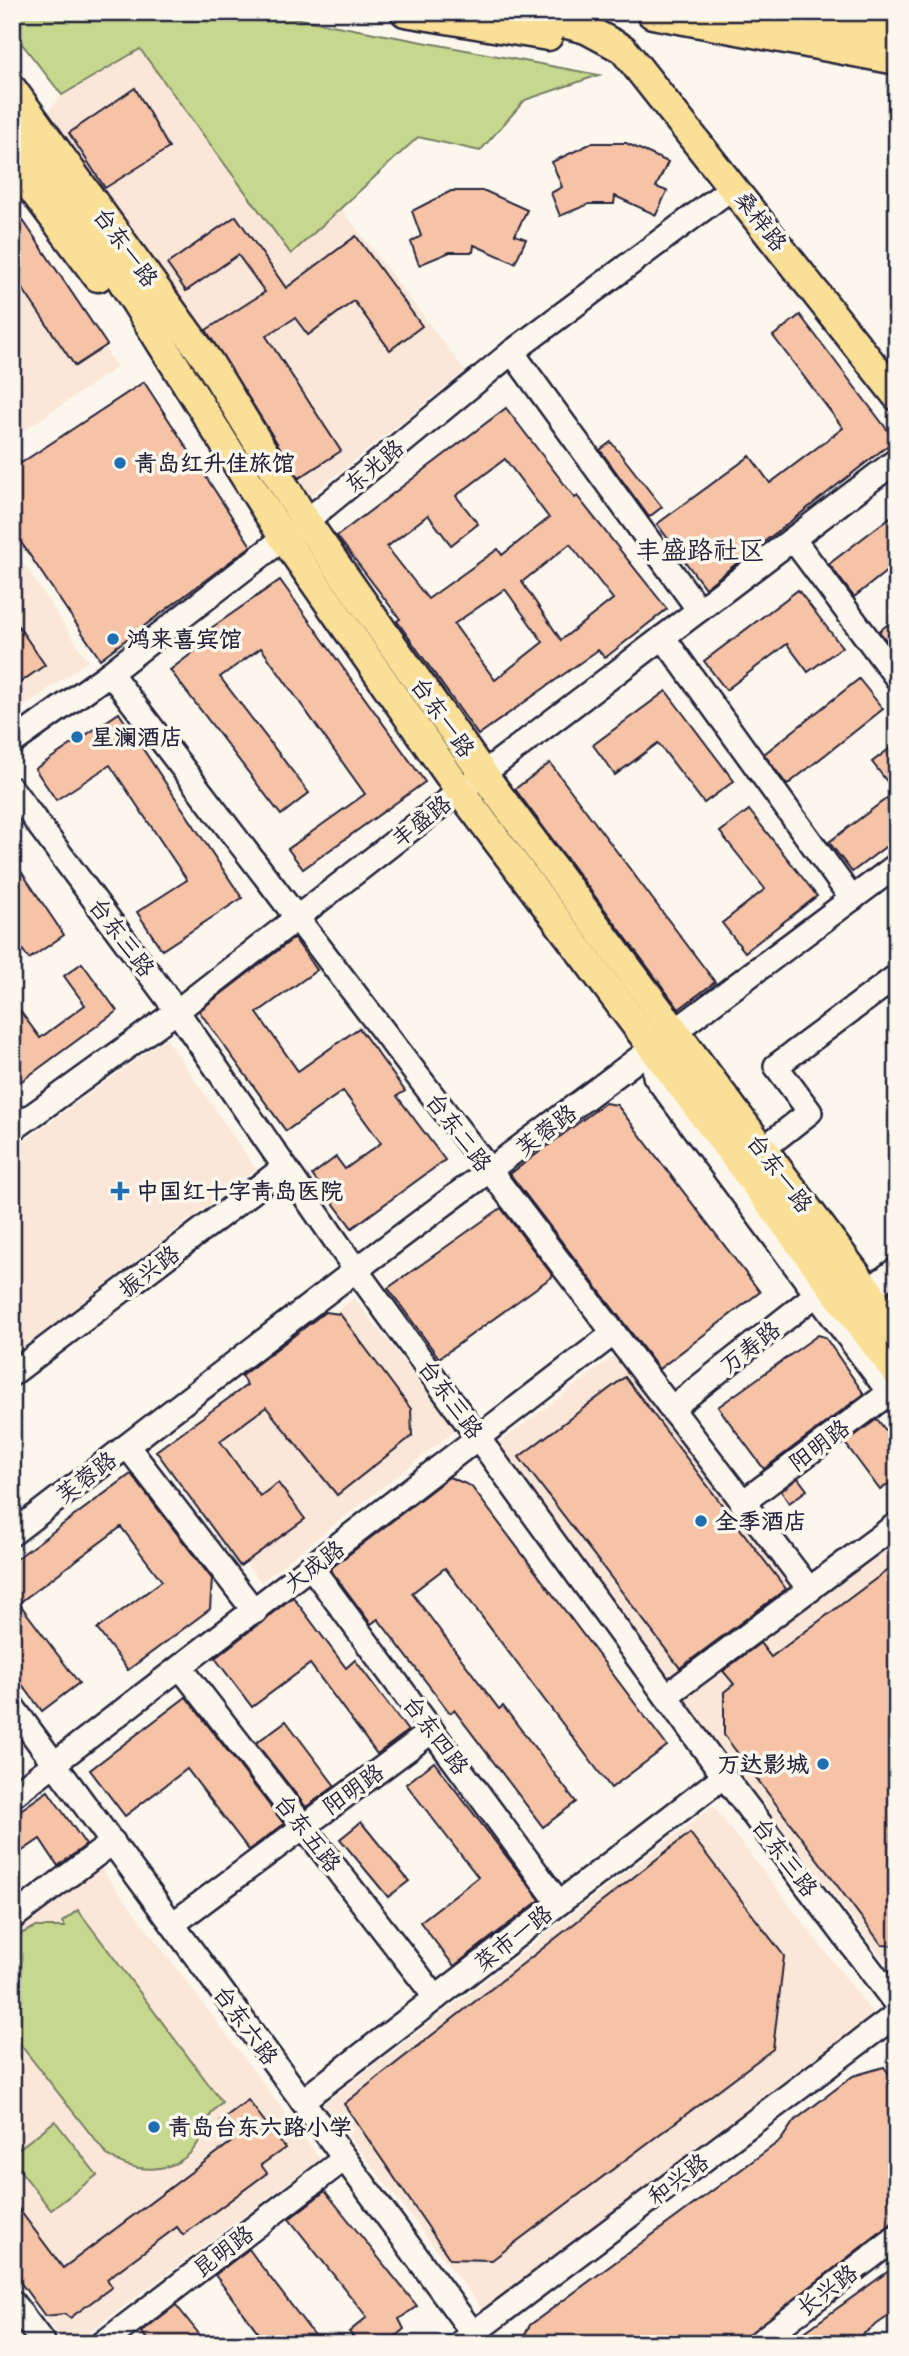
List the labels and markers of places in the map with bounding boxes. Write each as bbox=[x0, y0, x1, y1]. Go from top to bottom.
place label: 青岛红升佳旅馆 bbox=[134, 448, 295, 480]
marker: 青岛红升佳旅馆 bbox=[112, 455, 128, 471]
place label: 鸿来喜宾馆 bbox=[127, 624, 242, 656]
marker: 鸿来喜宾馆 bbox=[105, 631, 121, 647]
place label: 星澜酒店 bbox=[91, 722, 183, 754]
marker: 星澜酒店 bbox=[69, 729, 85, 745]
place label: 中国红十字青岛医院 bbox=[136, 1176, 343, 1208]
marker: 中国红十字青岛医院 bbox=[110, 1181, 130, 1201]
place label: 全季酒店 bbox=[715, 1506, 807, 1538]
marker: 全季酒店 bbox=[693, 1513, 709, 1529]
place label: 万达影城 bbox=[717, 1749, 809, 1781]
marker: 万达影城 bbox=[815, 1756, 831, 1772]
place label: 青岛台东六路小学 bbox=[168, 2112, 352, 2144]
marker: 青岛台东六路小学 bbox=[146, 2119, 162, 2135]

